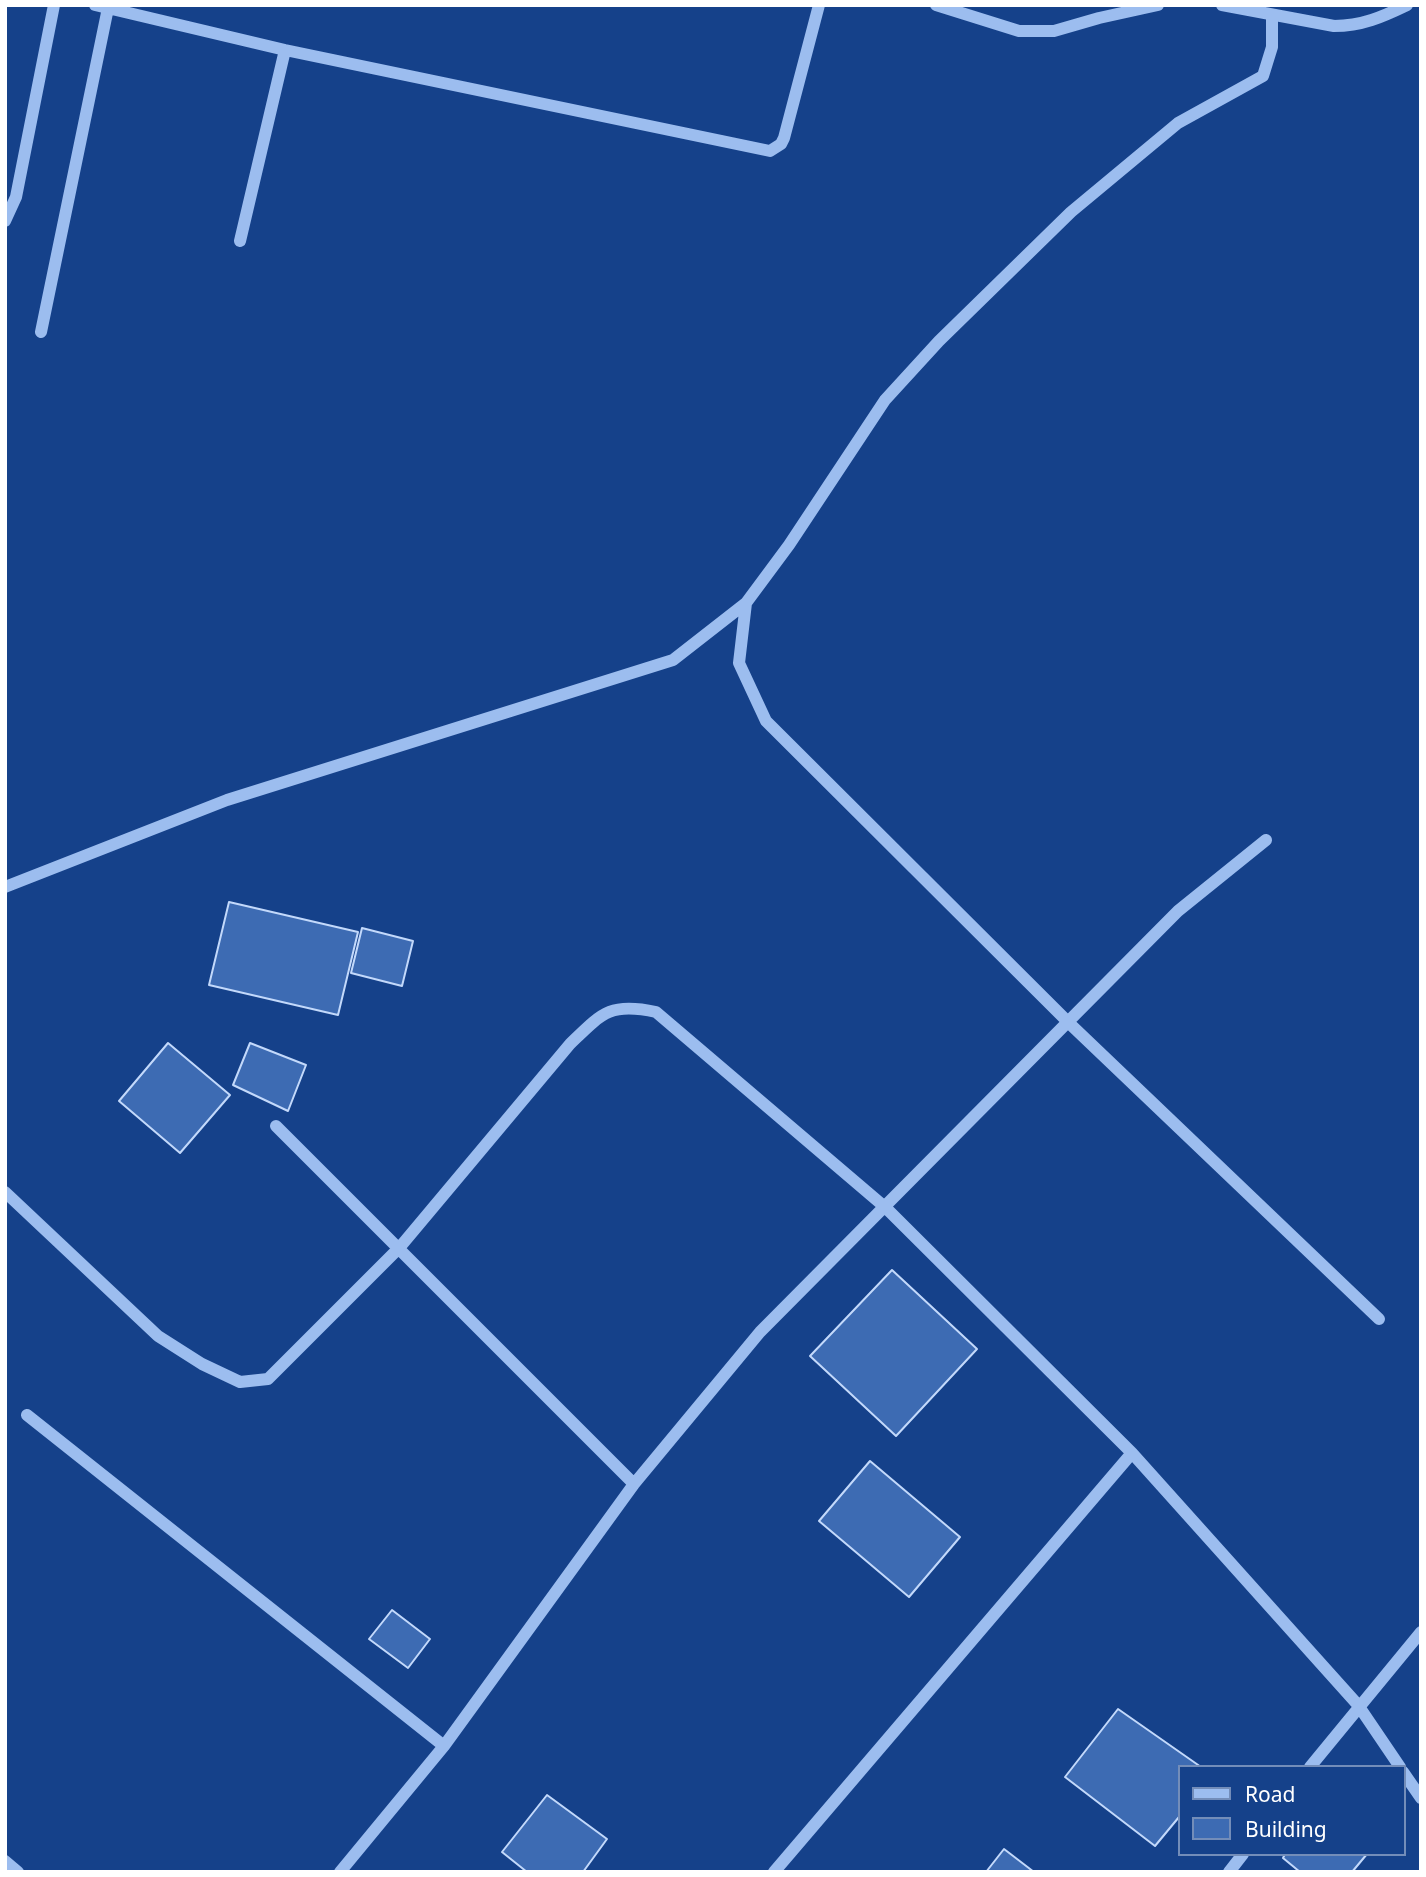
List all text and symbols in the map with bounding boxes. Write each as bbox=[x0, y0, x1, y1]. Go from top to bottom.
legend bbox=[1178, 1765, 1405, 1856]
text: Road bbox=[1245, 1780, 1295, 1808]
text: Building bbox=[1245, 1815, 1327, 1843]

